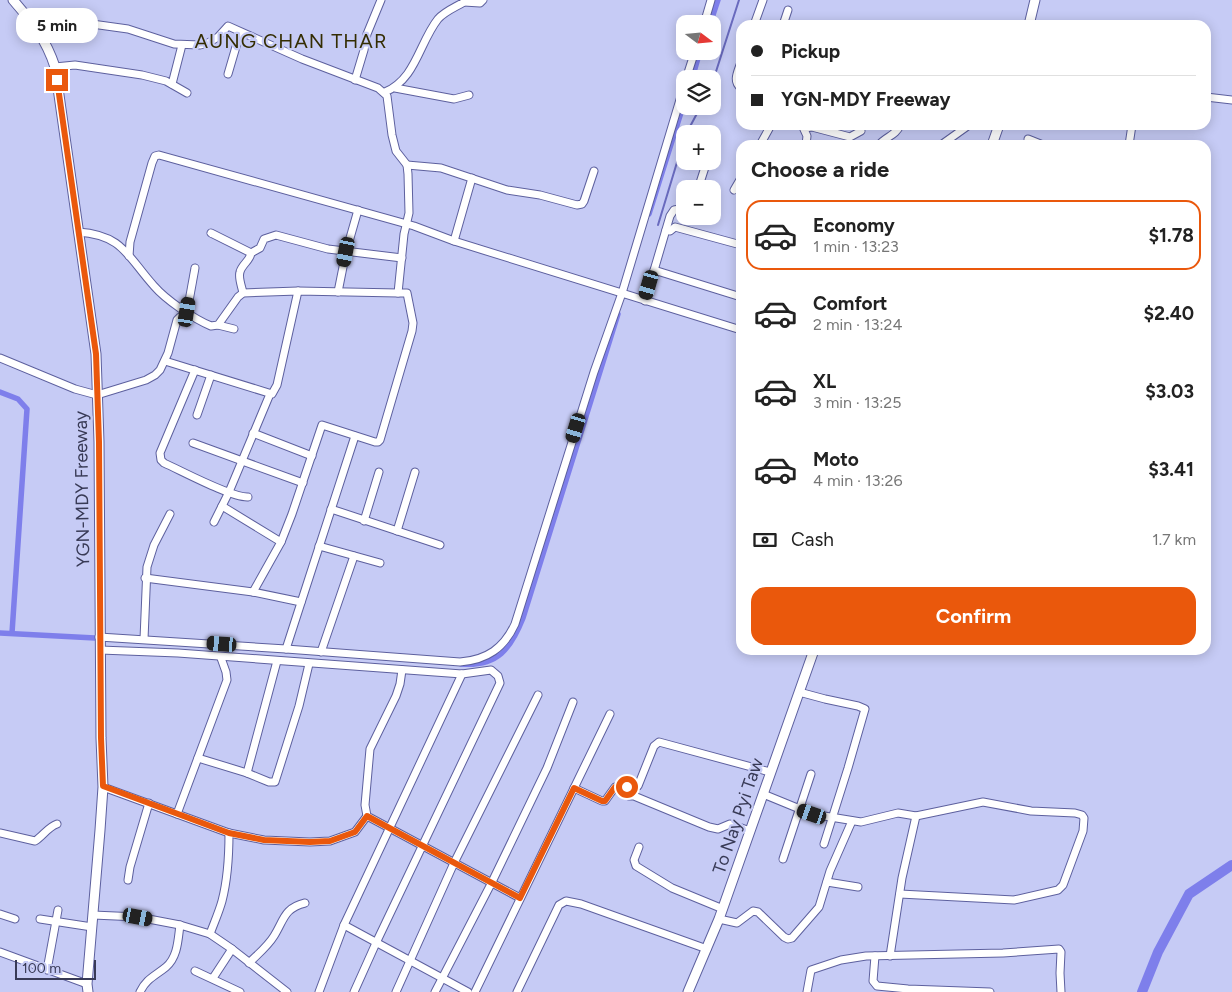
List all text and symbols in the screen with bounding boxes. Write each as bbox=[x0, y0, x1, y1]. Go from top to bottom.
callout: 5 min bbox=[16, 8, 98, 42]
north arrow bbox=[676, 15, 721, 60]
map controls bbox=[676, 15, 721, 225]
text: 5 min bbox=[37, 16, 77, 35]
district label: AUNG CHAN THAR bbox=[195, 29, 387, 53]
text: Pickup bbox=[781, 40, 840, 63]
route end bbox=[46, 69, 68, 91]
button: layers bbox=[676, 70, 721, 115]
text: YGN-MDY Freeway bbox=[781, 88, 950, 111]
button: + bbox=[676, 125, 721, 170]
text: Choose a ride bbox=[751, 156, 889, 183]
button: − bbox=[676, 180, 721, 225]
icon: car bbox=[753, 213, 798, 258]
text: Economy bbox=[813, 214, 895, 237]
text: $1.78 bbox=[1149, 224, 1194, 247]
car bbox=[335, 236, 356, 268]
text: 1 min · 13:23 bbox=[813, 237, 899, 256]
car bbox=[637, 269, 660, 301]
icon: car bbox=[753, 291, 798, 336]
text: Comfort bbox=[813, 292, 888, 315]
car bbox=[177, 296, 196, 328]
text: $2.40 bbox=[1143, 302, 1194, 325]
text: 2 min · 13:24 bbox=[813, 315, 902, 334]
icon: car bbox=[753, 369, 798, 414]
text: XL bbox=[813, 370, 836, 393]
text: $3.03 bbox=[1145, 380, 1194, 403]
text: 3 min · 13:25 bbox=[813, 393, 901, 412]
street label: YGN-MDY Freeway bbox=[70, 410, 94, 567]
car bbox=[564, 411, 587, 445]
icon: car bbox=[753, 447, 798, 492]
text: Moto bbox=[813, 448, 859, 471]
text: $3.41 bbox=[1148, 458, 1194, 481]
text: 4 min · 13:26 bbox=[813, 471, 902, 490]
icon: cash bbox=[751, 526, 779, 554]
text: Cash bbox=[791, 528, 834, 551]
text: 1.7 km bbox=[1152, 530, 1196, 549]
button: Confirm bbox=[751, 587, 1196, 645]
car bbox=[206, 635, 237, 653]
street label: To Nay Pyi Taw bbox=[708, 755, 768, 877]
route start bbox=[616, 776, 638, 798]
car bbox=[795, 802, 828, 826]
car bbox=[121, 907, 154, 927]
scale bar bbox=[15, 957, 96, 980]
text: 100 m bbox=[22, 960, 61, 977]

